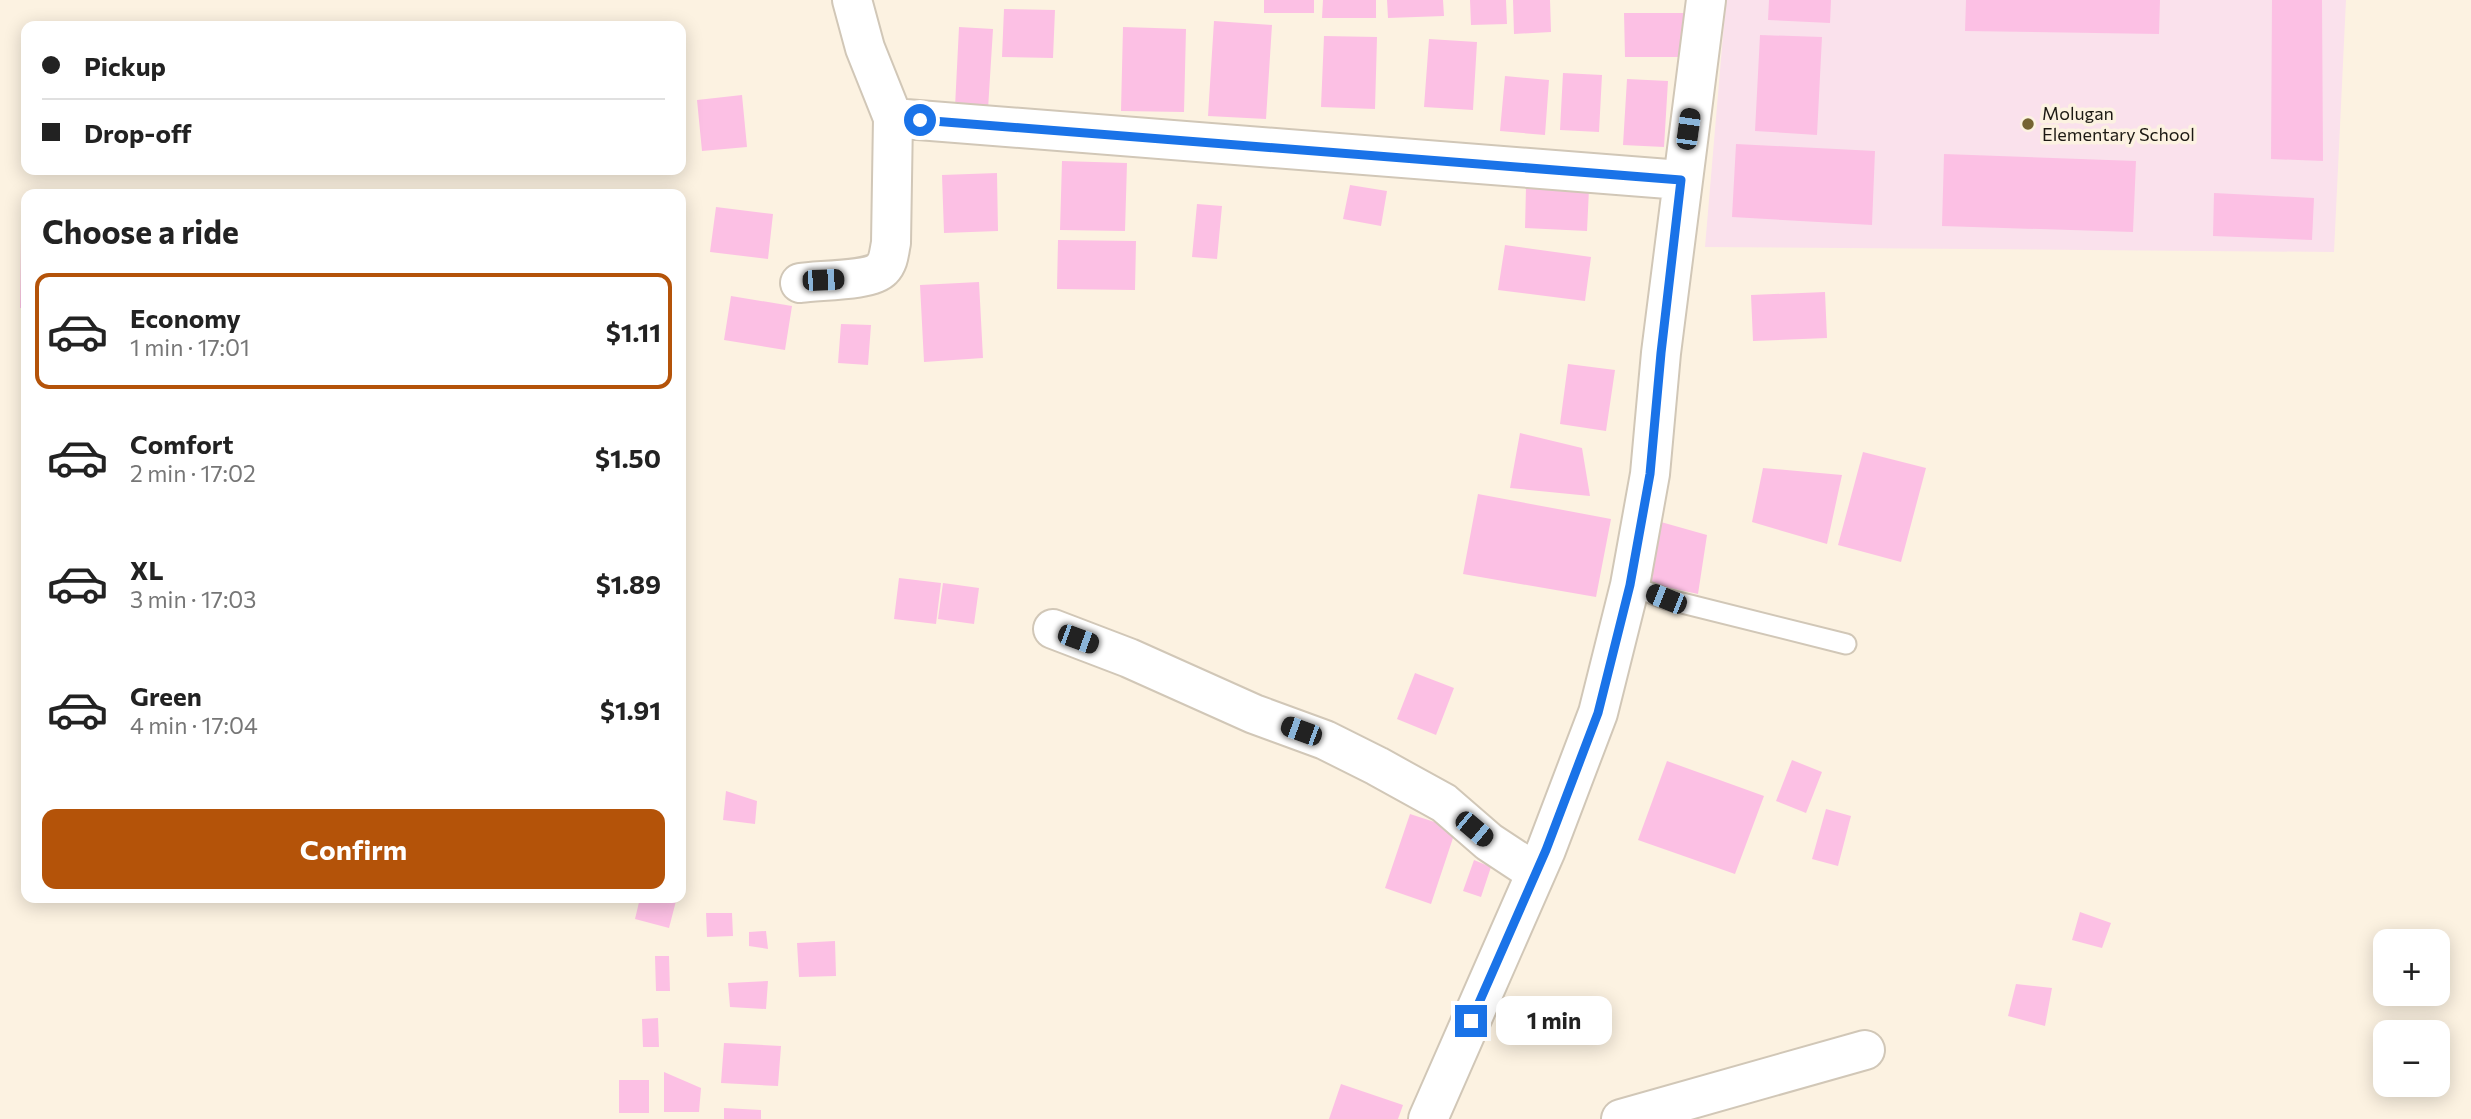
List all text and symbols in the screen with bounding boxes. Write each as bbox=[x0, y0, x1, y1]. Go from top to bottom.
text: Pickup bbox=[84, 50, 166, 81]
place label: Molugan Elementary School bbox=[2042, 102, 2195, 145]
route start bbox=[904, 104, 936, 136]
car bbox=[1675, 107, 1702, 151]
marker: Molugan Elementary School bbox=[2020, 116, 2036, 132]
text: Drop-off bbox=[84, 117, 191, 148]
text: Choose a ride bbox=[42, 211, 239, 251]
car bbox=[802, 269, 845, 291]
icon: car bbox=[46, 300, 109, 363]
text: Economy bbox=[130, 302, 241, 333]
text: $1.11 bbox=[606, 316, 661, 347]
text: 1 min · 17:01 bbox=[130, 333, 250, 361]
icon: car bbox=[46, 426, 109, 489]
text: Comfort bbox=[130, 428, 233, 459]
text: $1.50 bbox=[595, 442, 661, 473]
text: 2 min · 17:02 bbox=[130, 459, 256, 487]
icon: car bbox=[46, 552, 109, 615]
text: XL bbox=[130, 554, 164, 585]
text: $1.89 bbox=[596, 568, 661, 599]
car bbox=[1643, 581, 1690, 617]
text: 3 min · 17:03 bbox=[130, 585, 256, 613]
car bbox=[1055, 622, 1102, 656]
icon: car bbox=[46, 678, 109, 741]
text: Green bbox=[130, 680, 202, 711]
text: $1.91 bbox=[600, 694, 661, 725]
text: 4 min · 17:04 bbox=[130, 711, 258, 739]
car bbox=[1278, 714, 1325, 748]
car bbox=[1452, 807, 1497, 851]
button: Confirm bbox=[42, 809, 665, 889]
map controls bbox=[2373, 929, 2450, 1097]
button: + bbox=[2373, 929, 2450, 1006]
callout: 1 min bbox=[1496, 996, 1611, 1046]
route end bbox=[1455, 1005, 1487, 1037]
text: 1 min bbox=[1527, 1006, 1581, 1034]
button: − bbox=[2373, 1020, 2450, 1097]

